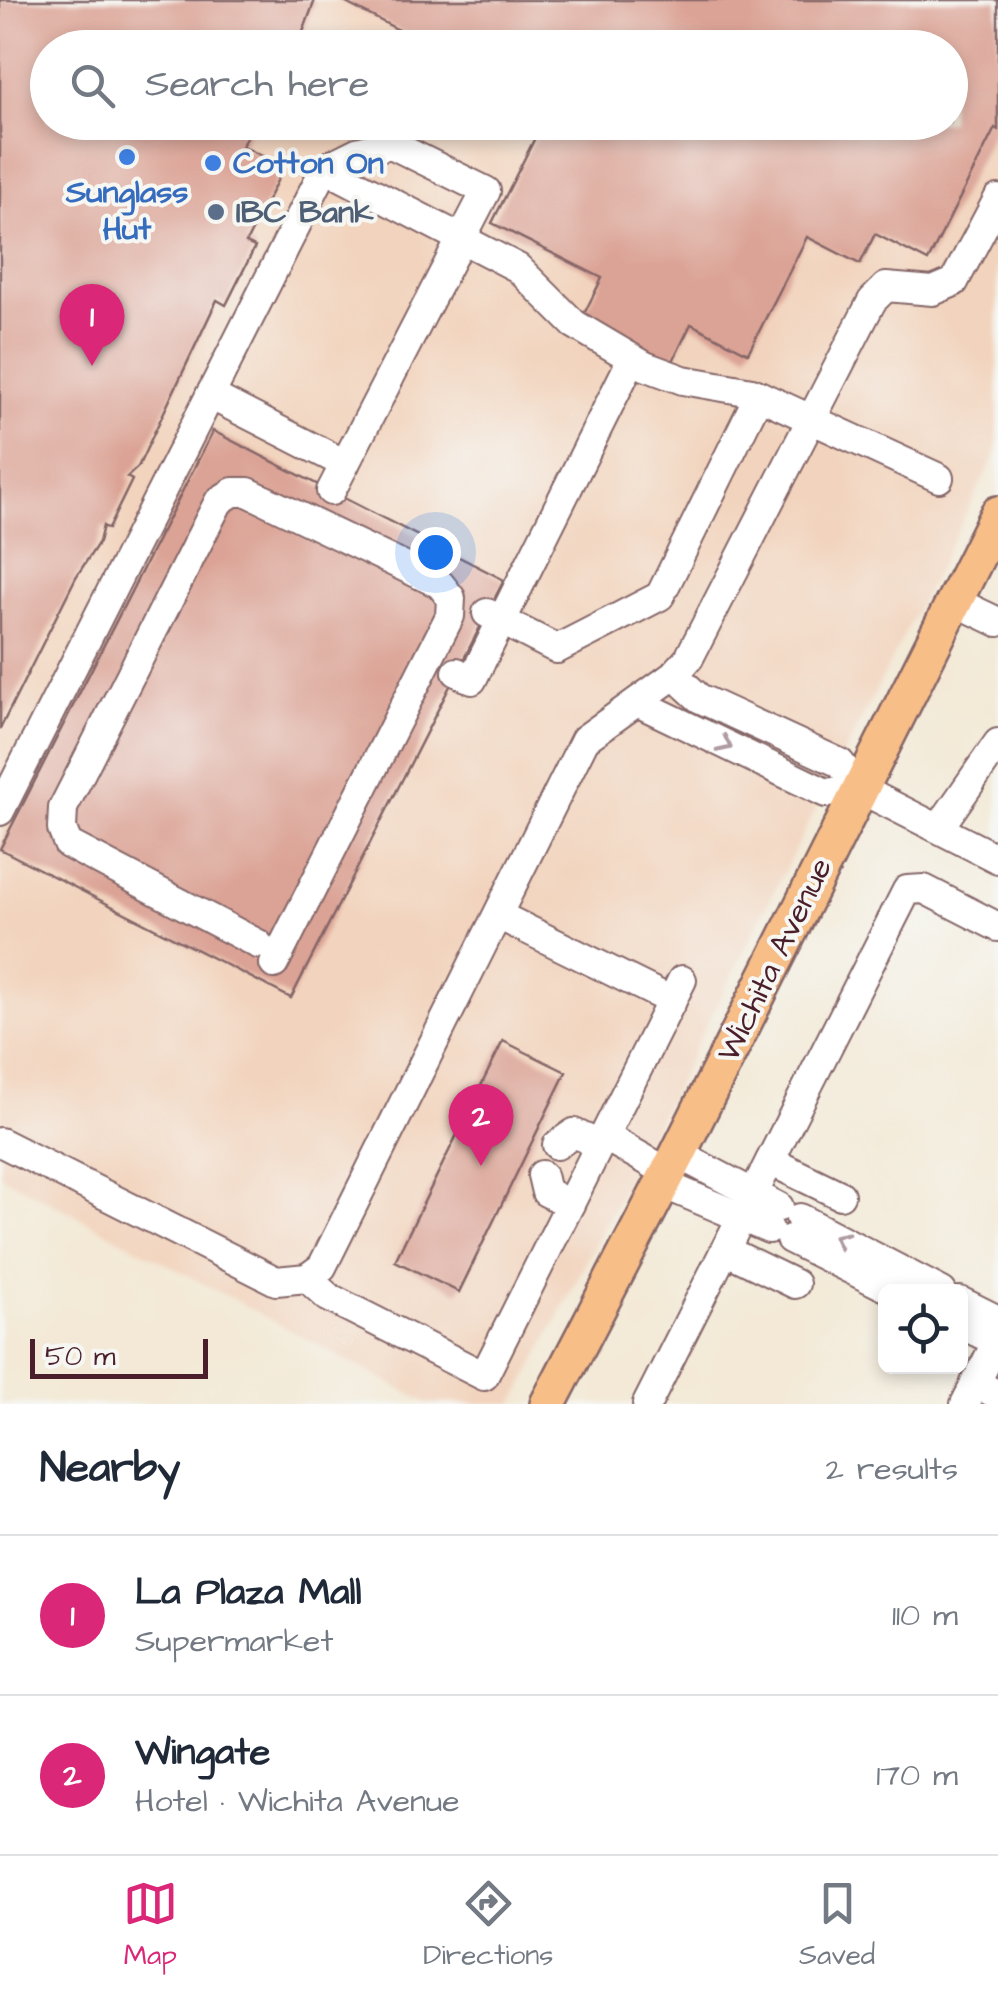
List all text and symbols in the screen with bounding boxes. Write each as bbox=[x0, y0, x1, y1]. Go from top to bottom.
search box bbox=[30, 30, 968, 140]
icon: search bbox=[65, 58, 120, 113]
text: Search here bbox=[145, 59, 369, 111]
place label: Cotton On bbox=[233, 141, 384, 186]
marker: Sunglass Hut bbox=[116, 146, 138, 168]
marker: Cotton On bbox=[202, 152, 224, 174]
place label: Sunglass Hut bbox=[65, 170, 188, 252]
place label: IBC Bank bbox=[236, 190, 374, 235]
marker: IBC Bank bbox=[205, 201, 227, 223]
pin: 1 bbox=[59, 284, 124, 366]
your location bbox=[410, 527, 461, 578]
one-way arrow bbox=[714, 732, 732, 752]
street label: Wichita Avenue bbox=[706, 850, 844, 1070]
pin: 2 bbox=[448, 1084, 514, 1166]
one-way arrow bbox=[832, 1231, 850, 1251]
map controls bbox=[878, 1284, 968, 1374]
button: locate bbox=[878, 1284, 968, 1374]
scale bar bbox=[30, 1334, 208, 1378]
text: 50 m bbox=[45, 1337, 116, 1376]
text: Nearby bbox=[40, 1440, 180, 1498]
text: 2 results bbox=[826, 1447, 958, 1492]
text: La Plaza Mall bbox=[135, 1567, 361, 1619]
text: 1 bbox=[70, 1593, 75, 1638]
text: 110 m bbox=[892, 1593, 958, 1638]
text: Supermarket bbox=[135, 1619, 333, 1664]
text: Wingate bbox=[135, 1727, 270, 1779]
text: 2 bbox=[63, 1753, 82, 1798]
text: 170 m bbox=[876, 1753, 958, 1798]
text: Hotel · Wichita Avenue bbox=[135, 1779, 460, 1824]
tab: Map bbox=[123, 1876, 178, 1975]
tab: Directions bbox=[423, 1876, 553, 1975]
tab: Saved bbox=[799, 1876, 875, 1975]

